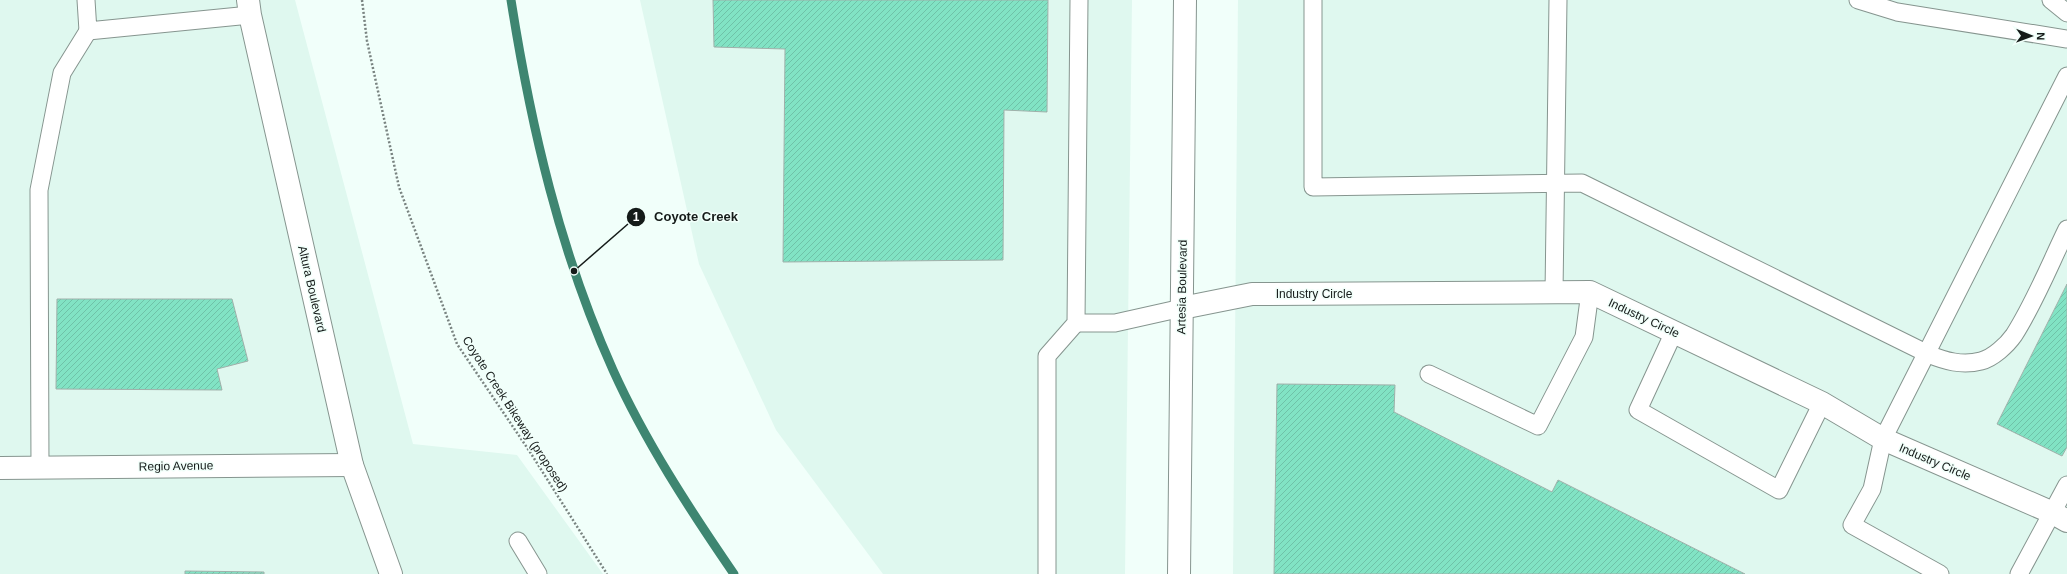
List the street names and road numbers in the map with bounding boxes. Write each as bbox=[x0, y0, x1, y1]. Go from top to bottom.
street label: Artesia Boulevard bbox=[1174, 240, 1190, 334]
street label: Altura Boulevard bbox=[295, 244, 329, 334]
street label: Industry Circle bbox=[1276, 287, 1353, 301]
street label: Industry Circle bbox=[1606, 295, 1682, 341]
street label: Coyote Creek Bikeway (proposed) bbox=[459, 334, 571, 494]
street label: Industry Circle bbox=[1897, 441, 1973, 484]
street label: Regio Avenue bbox=[139, 458, 214, 474]

